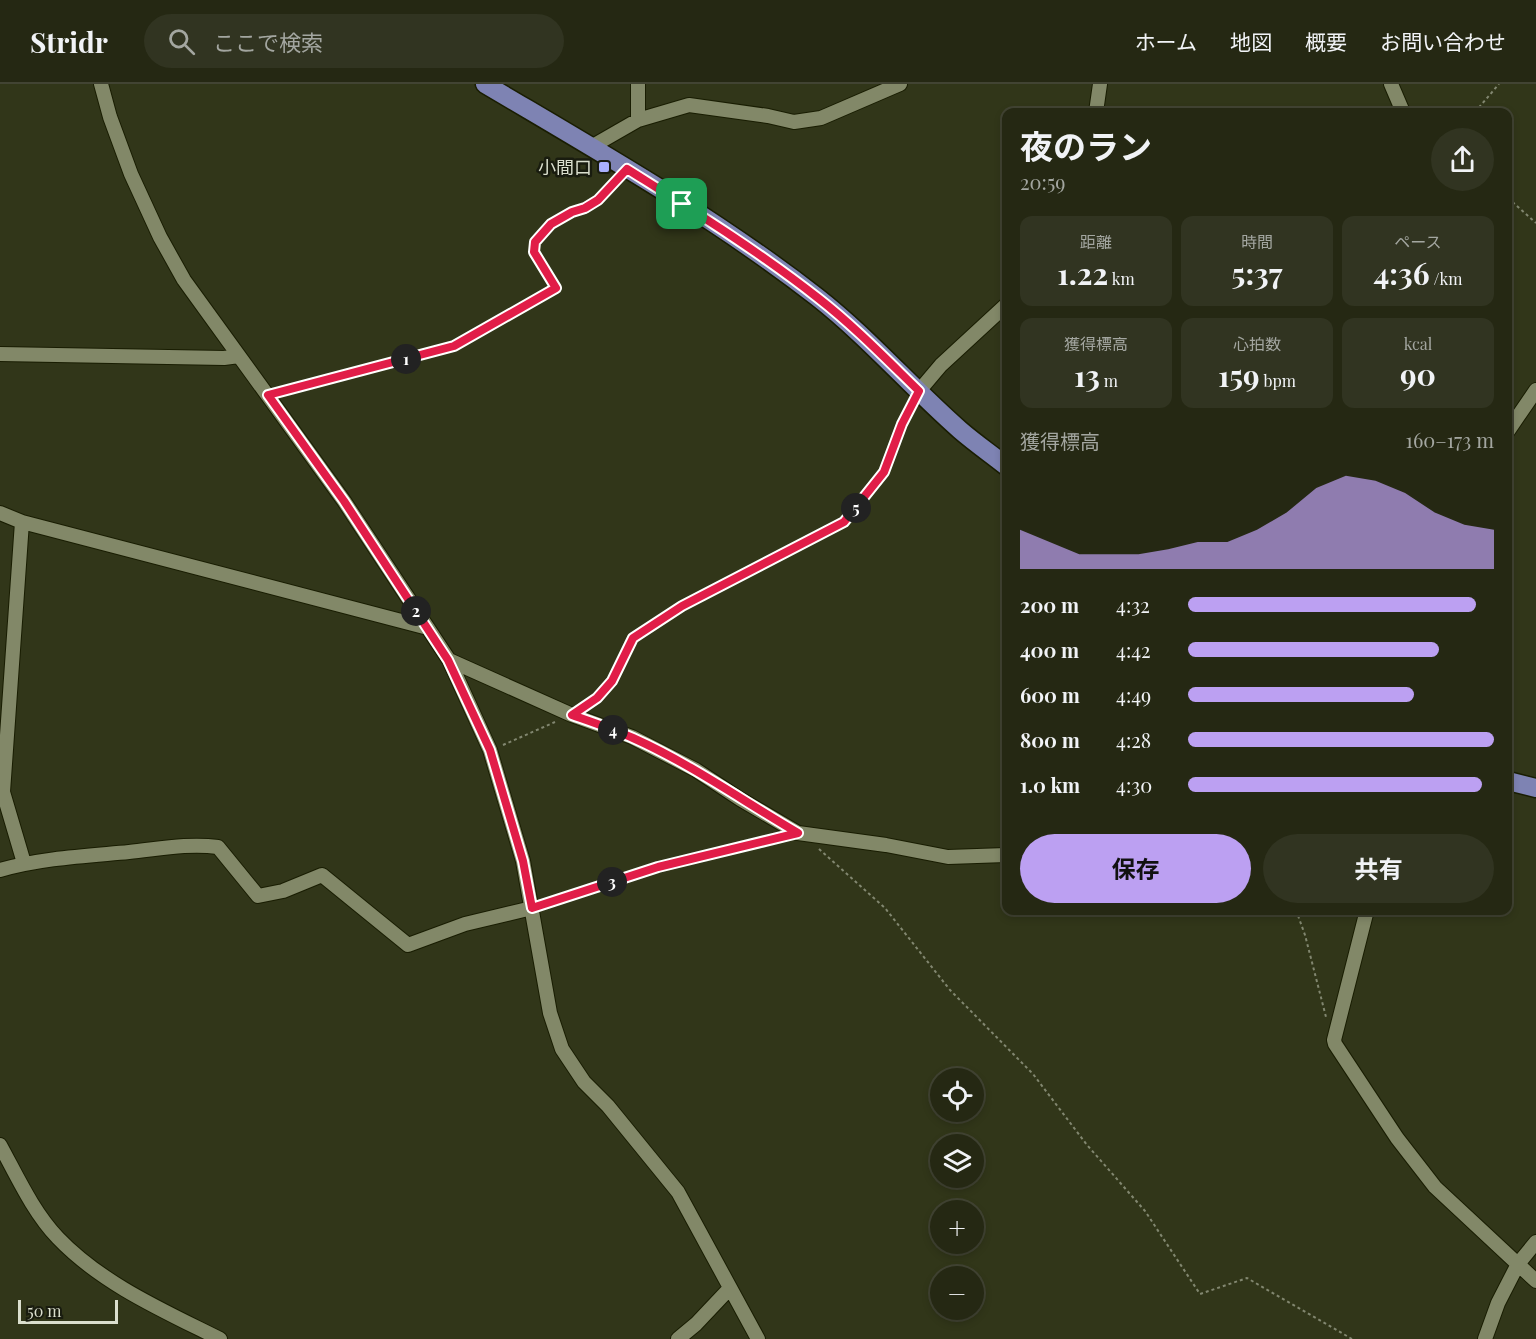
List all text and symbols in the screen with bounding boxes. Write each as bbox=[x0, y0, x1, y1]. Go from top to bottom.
search box bbox=[144, 14, 564, 68]
text: Stridr bbox=[30, 23, 108, 60]
icon: search bbox=[165, 25, 198, 58]
text: ここで検索 bbox=[213, 27, 323, 57]
text: ホーム bbox=[1135, 27, 1197, 55]
text: 地図 bbox=[1230, 27, 1272, 55]
text: 概要 bbox=[1305, 27, 1347, 55]
text: お問い合わせ bbox=[1380, 27, 1506, 55]
text: 夜のラン bbox=[1020, 123, 1152, 167]
button: share bbox=[1431, 128, 1494, 191]
place label: 小間口 bbox=[538, 155, 592, 179]
marker: 小間口 bbox=[597, 160, 611, 174]
text: 20:59 bbox=[1020, 168, 1065, 195]
pin bbox=[656, 178, 707, 229]
icon: arrive bbox=[665, 187, 698, 220]
text: 距離 bbox=[1080, 231, 1112, 252]
text: 時間 bbox=[1241, 231, 1273, 252]
text: ペース bbox=[1394, 231, 1442, 252]
text: 1.22 bbox=[1057, 253, 1108, 293]
text: 5:37 bbox=[1232, 253, 1282, 293]
text: 4:36 bbox=[1374, 253, 1430, 293]
text: km bbox=[1108, 268, 1135, 289]
text: /km bbox=[1430, 268, 1462, 289]
text: 獲得標高 bbox=[1064, 333, 1128, 354]
text: 心拍数 bbox=[1233, 333, 1281, 354]
text: kcal bbox=[1404, 333, 1432, 354]
pin: 1 bbox=[391, 344, 421, 374]
text: 1 bbox=[403, 348, 409, 369]
text: 90 bbox=[1400, 354, 1436, 394]
text: 13 bbox=[1074, 355, 1100, 395]
text: 159 bbox=[1218, 355, 1260, 395]
text: m bbox=[1100, 370, 1118, 391]
text: bpm bbox=[1260, 370, 1296, 391]
text: 160–173 m bbox=[1406, 426, 1494, 453]
text: 獲得標高 bbox=[1020, 427, 1100, 454]
pin: 5 bbox=[841, 493, 871, 523]
text: 5 bbox=[852, 497, 860, 518]
text: 200 m bbox=[1020, 591, 1079, 618]
text: 4:32 bbox=[1116, 591, 1150, 618]
pin: 2 bbox=[401, 596, 431, 626]
text: 2 bbox=[412, 600, 420, 621]
text: 400 m bbox=[1020, 636, 1079, 663]
text: 4:42 bbox=[1116, 636, 1151, 663]
text: 600 m bbox=[1020, 681, 1080, 708]
text: 4:49 bbox=[1116, 681, 1151, 708]
pin: 4 bbox=[598, 715, 628, 745]
text: 4 bbox=[609, 719, 617, 740]
text: 800 m bbox=[1020, 726, 1080, 753]
text: 4:28 bbox=[1116, 726, 1151, 753]
text: 1.0 km bbox=[1020, 771, 1080, 798]
text: 4:30 bbox=[1116, 771, 1152, 798]
button: 保存 bbox=[1020, 834, 1251, 903]
button: 共有 bbox=[1263, 834, 1494, 903]
pin: 3 bbox=[597, 867, 627, 897]
text: 3 bbox=[608, 871, 616, 892]
map controls bbox=[930, 1068, 984, 1320]
button: locate bbox=[930, 1068, 984, 1122]
button: layers bbox=[930, 1134, 984, 1188]
button: + bbox=[930, 1200, 984, 1254]
button: − bbox=[930, 1266, 984, 1320]
scale bar bbox=[18, 1297, 118, 1324]
text: 50 m bbox=[27, 1300, 61, 1321]

